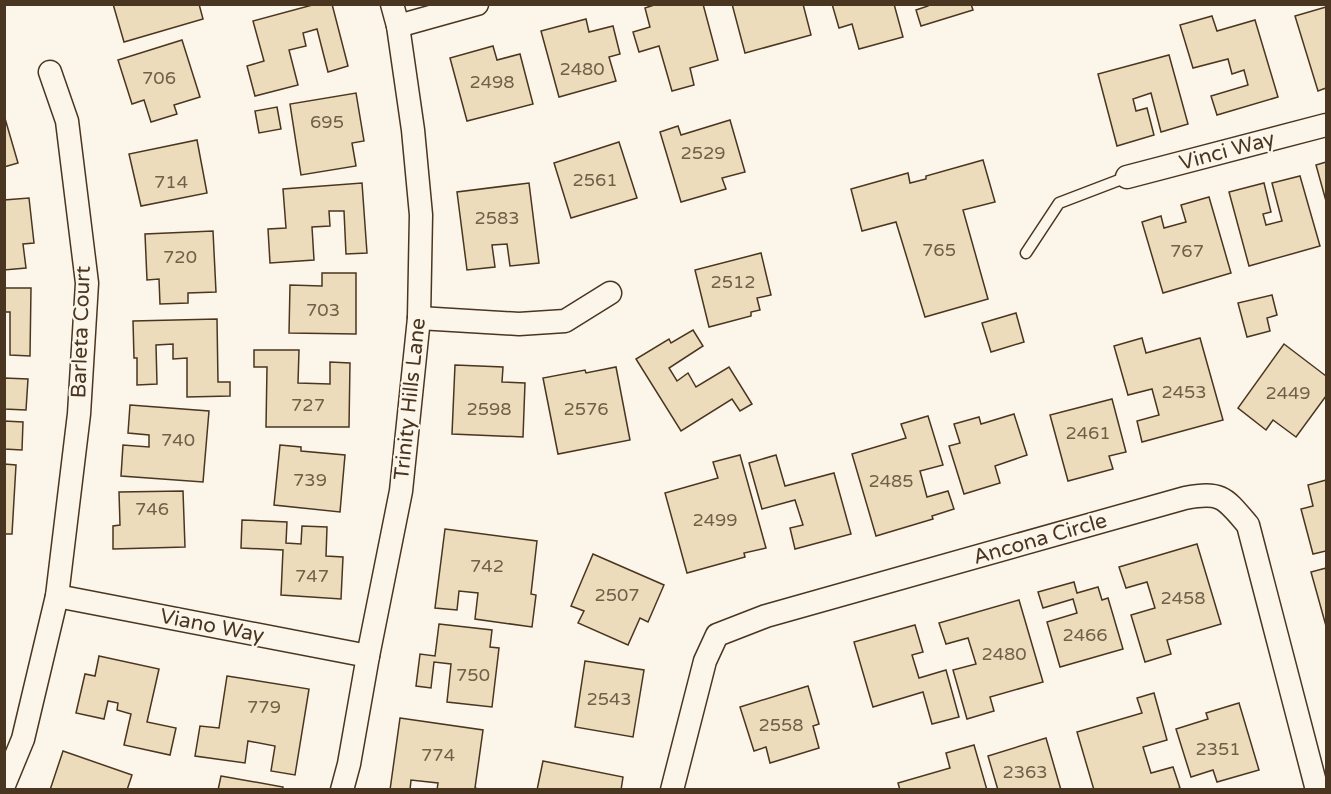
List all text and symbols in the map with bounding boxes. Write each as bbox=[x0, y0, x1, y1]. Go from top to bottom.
house number: 2480 bbox=[559, 58, 605, 80]
house number: 706 bbox=[142, 67, 176, 89]
house number: 2498 bbox=[469, 71, 515, 93]
house number: 695 bbox=[310, 111, 344, 133]
street label: Vinci Way bbox=[1177, 126, 1277, 176]
house number: 2529 bbox=[680, 142, 726, 164]
house number: 2561 bbox=[572, 169, 618, 191]
house number: 714 bbox=[154, 171, 188, 193]
house number: 2583 bbox=[474, 207, 520, 229]
house number: 765 bbox=[922, 239, 956, 261]
house number: 767 bbox=[1170, 240, 1204, 262]
house number: 720 bbox=[163, 246, 197, 268]
street label: Barleta Court bbox=[66, 265, 96, 399]
house number: 2512 bbox=[710, 271, 756, 293]
house number: 703 bbox=[306, 299, 340, 321]
street label: Trinity Hills Lane bbox=[389, 317, 431, 481]
house number: 2453 bbox=[1161, 381, 1207, 403]
house number: 2449 bbox=[1265, 382, 1311, 404]
house number: 727 bbox=[291, 394, 325, 416]
house number: 2598 bbox=[466, 398, 512, 420]
house number: 2576 bbox=[563, 398, 609, 420]
house number: 2461 bbox=[1065, 422, 1111, 444]
house number: 740 bbox=[161, 429, 195, 451]
house number: 739 bbox=[293, 469, 327, 491]
house number: 2485 bbox=[868, 470, 914, 492]
house number: 746 bbox=[135, 498, 169, 520]
street label: Ancona Circle bbox=[970, 508, 1110, 570]
house number: 2499 bbox=[692, 509, 738, 531]
house number: 742 bbox=[470, 555, 504, 577]
house number: 747 bbox=[295, 565, 329, 587]
house number: 2507 bbox=[594, 584, 640, 606]
house number: 2458 bbox=[1160, 587, 1206, 609]
street label: Viano Way bbox=[158, 604, 266, 648]
house number: 2466 bbox=[1062, 624, 1108, 646]
house number: 2480 bbox=[981, 643, 1027, 665]
house number: 750 bbox=[456, 664, 490, 686]
house number: 2543 bbox=[586, 688, 632, 710]
house number: 779 bbox=[247, 696, 281, 718]
house number: 2558 bbox=[758, 714, 804, 736]
house number: 2351 bbox=[1195, 738, 1241, 760]
house number: 774 bbox=[421, 744, 455, 766]
house number: 2363 bbox=[1002, 761, 1048, 783]

